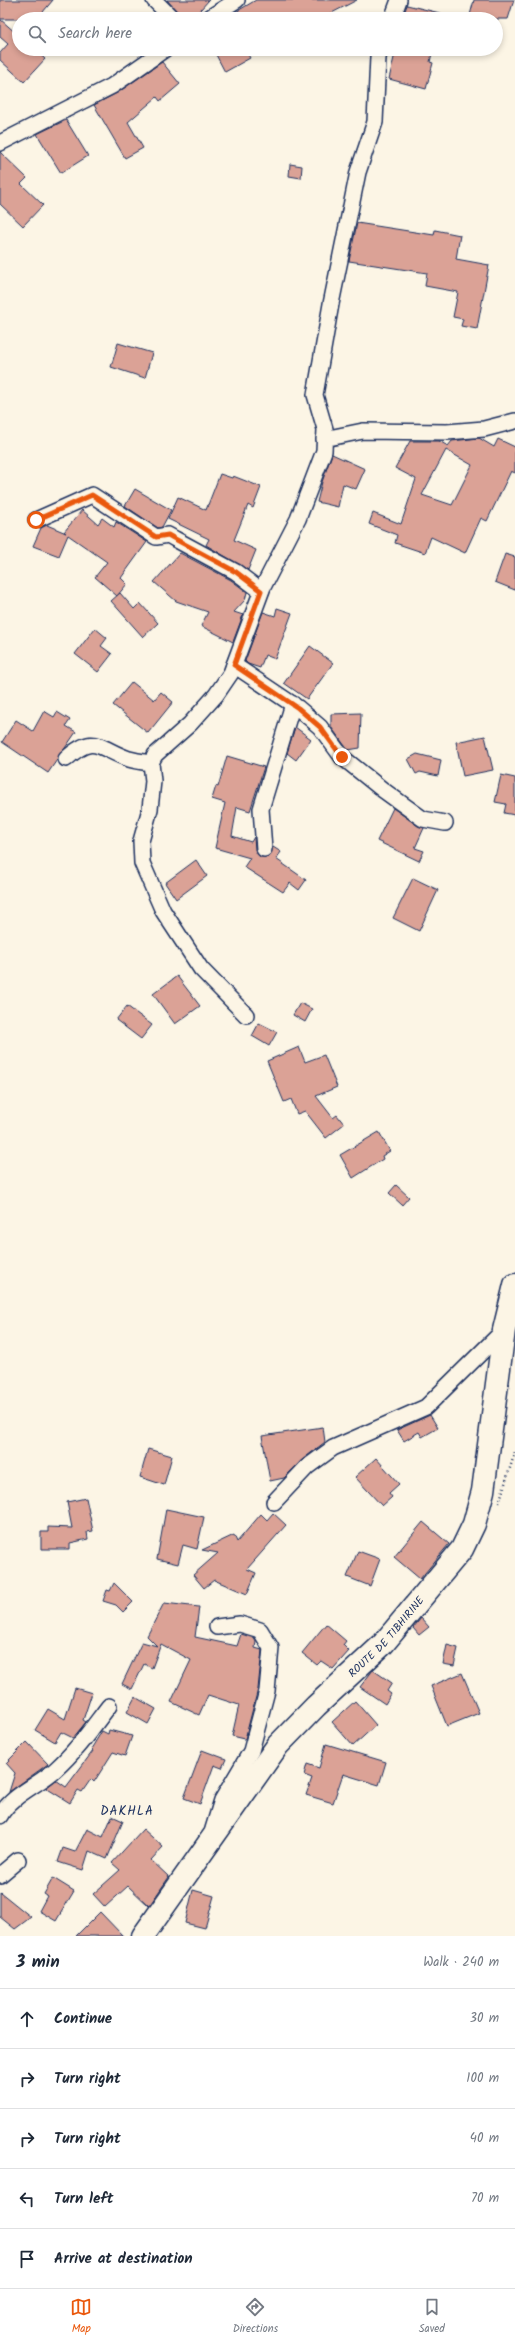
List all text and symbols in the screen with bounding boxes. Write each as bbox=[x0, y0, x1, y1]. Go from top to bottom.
search box bbox=[12, 12, 503, 56]
text: Search here bbox=[58, 22, 132, 46]
icon: search bbox=[26, 23, 48, 45]
route start bbox=[27, 511, 45, 529]
route end bbox=[333, 748, 351, 766]
street label: ROUTE DE TIBHIRINE bbox=[344, 1592, 429, 1682]
district label: DAKHLA bbox=[100, 1801, 154, 1822]
text: 3 min bbox=[16, 1949, 60, 1976]
text: Walk · 240 m bbox=[423, 1952, 499, 1973]
text: Continue bbox=[54, 2007, 112, 2031]
icon: ahead bbox=[16, 2008, 38, 2030]
text: 30 m bbox=[470, 2008, 499, 2029]
text: Turn right bbox=[54, 2067, 121, 2091]
icon: right bbox=[16, 2068, 38, 2090]
text: 100 m bbox=[466, 2068, 499, 2089]
text: Turn right bbox=[54, 2127, 121, 2151]
icon: right bbox=[16, 2128, 38, 2150]
text: 40 m bbox=[470, 2128, 499, 2149]
text: Turn left bbox=[54, 2187, 114, 2211]
icon: left bbox=[16, 2188, 38, 2210]
text: 70 m bbox=[471, 2188, 499, 2209]
text: Arrive at destination bbox=[54, 2247, 193, 2271]
icon: arrive bbox=[16, 2248, 38, 2270]
tab: Map bbox=[70, 2296, 92, 2338]
tab: Directions bbox=[233, 2296, 278, 2338]
tab: Saved bbox=[419, 2296, 445, 2338]

